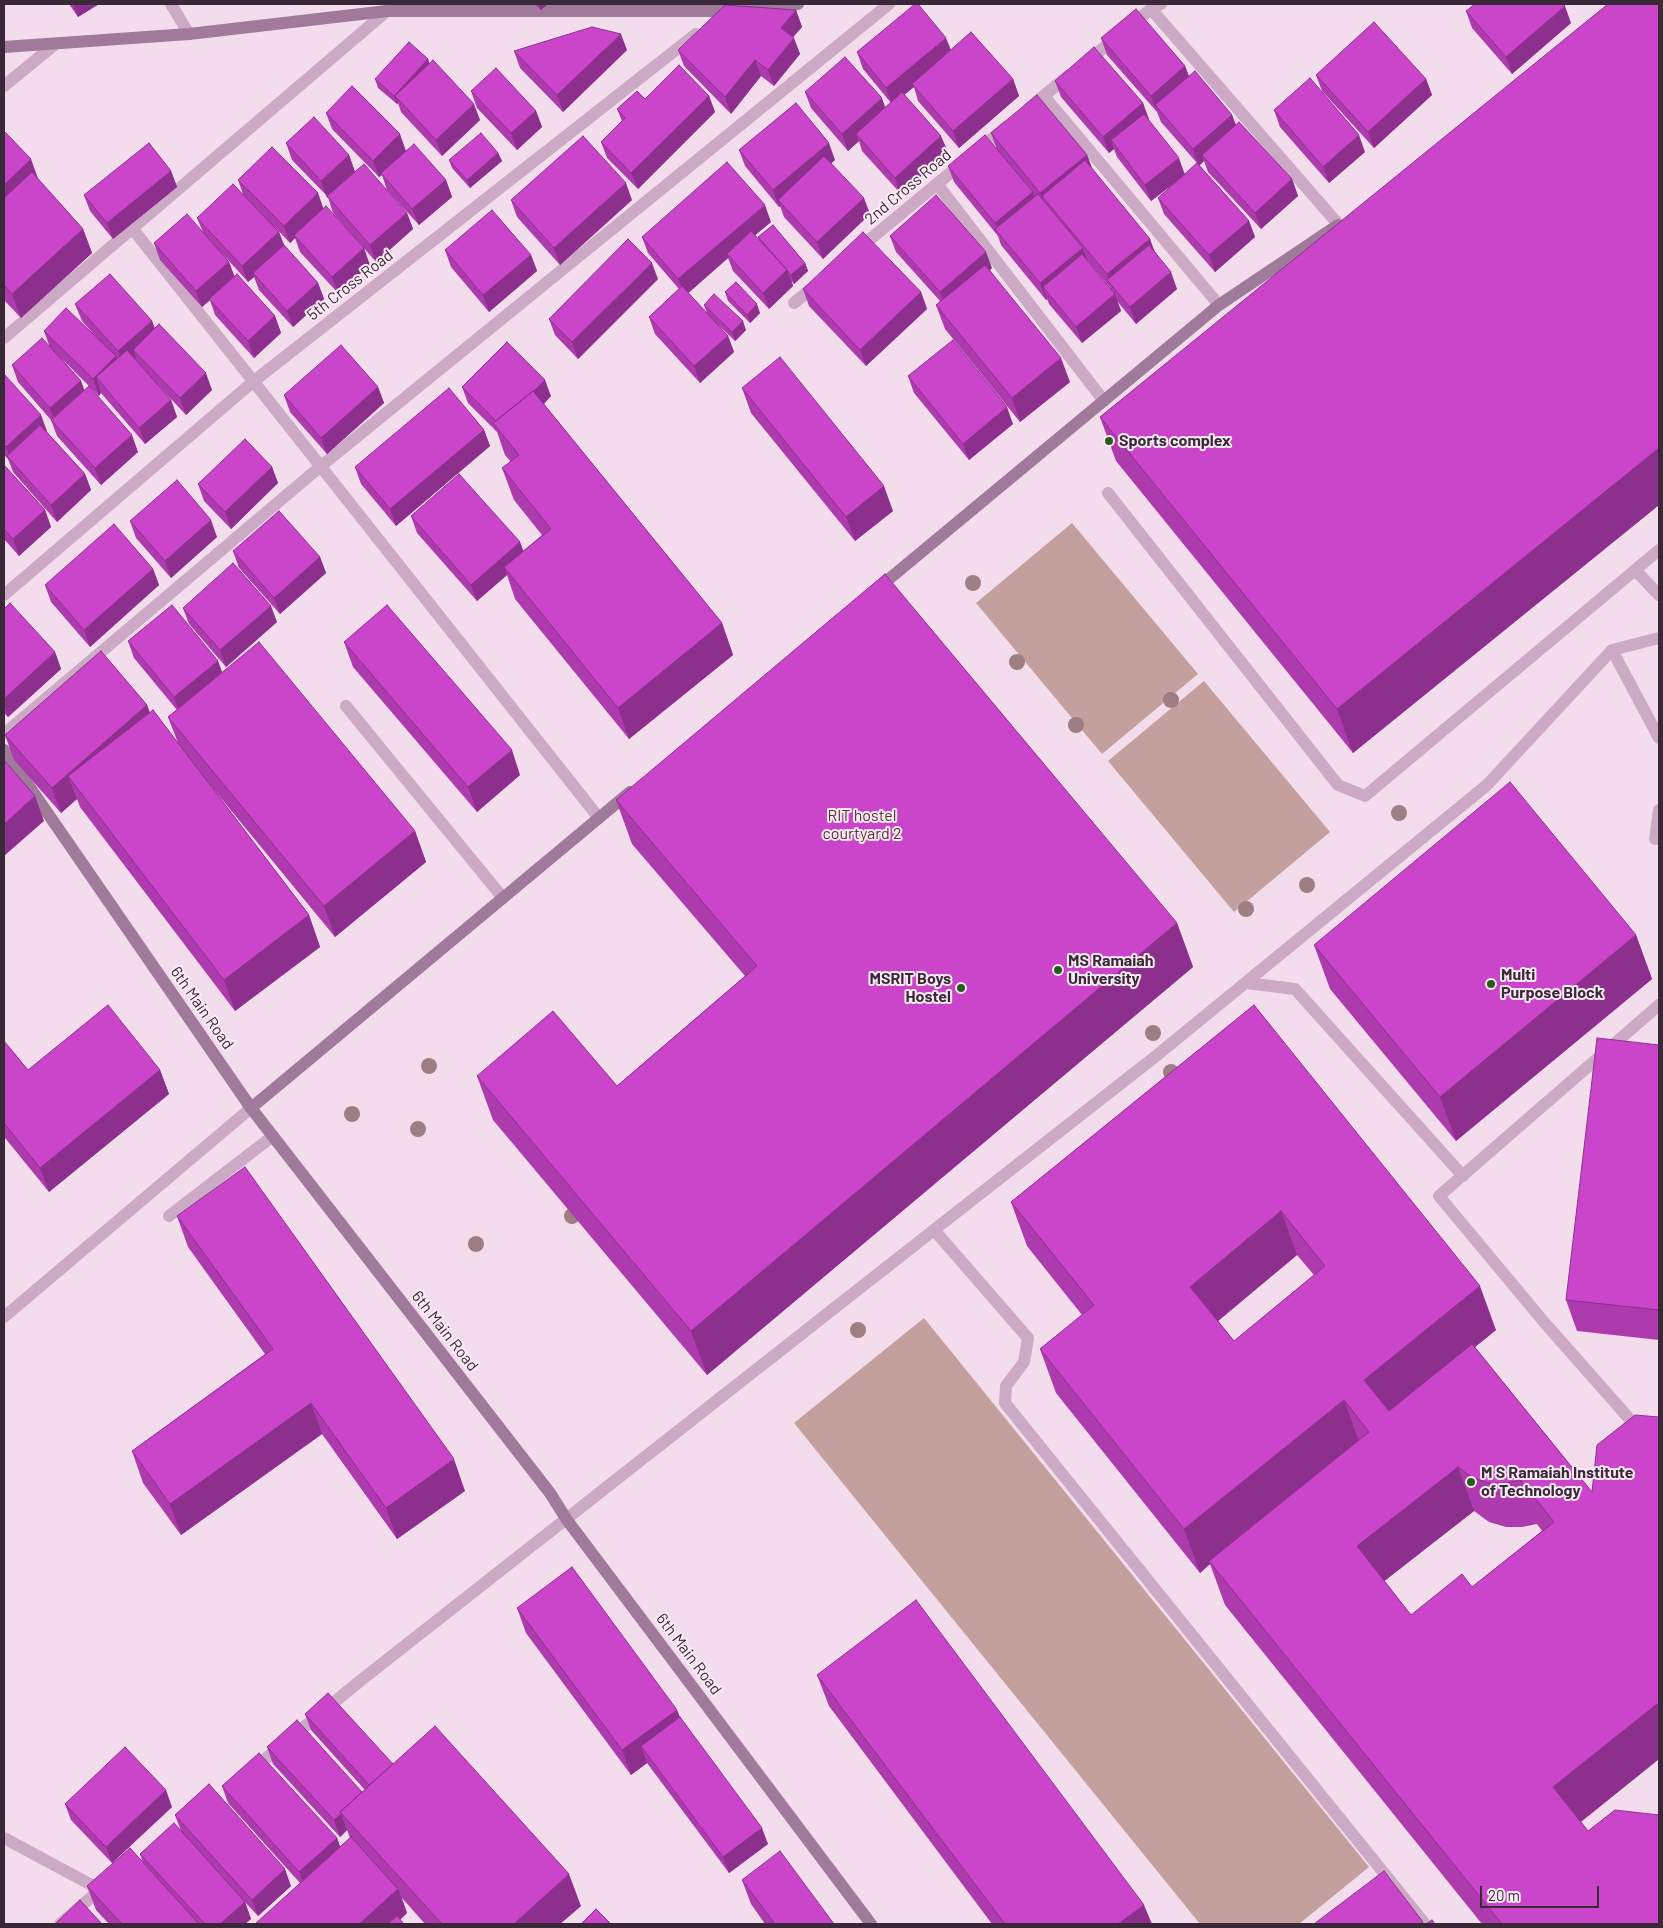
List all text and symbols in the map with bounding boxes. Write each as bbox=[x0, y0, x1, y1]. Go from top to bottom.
street label: 2nd Cross Road bbox=[861, 145, 955, 229]
street label: 5th Cross Road bbox=[303, 245, 397, 325]
place label: Sports complex bbox=[1119, 431, 1231, 451]
marker: Sports complex bbox=[1103, 435, 1115, 447]
park label: RIT hostel courtyard 2 bbox=[822, 806, 902, 844]
place label: MS Ramaiah University bbox=[1068, 951, 1154, 989]
street label: 6th Main Road bbox=[166, 963, 238, 1053]
marker: MS Ramaiah University bbox=[1052, 964, 1064, 976]
place label: Multi Purpose Block bbox=[1501, 965, 1603, 1003]
place label: MSRIT Boys Hostel bbox=[870, 969, 951, 1007]
marker: Multi Purpose Block bbox=[1485, 978, 1497, 990]
marker: MSRIT Boys Hostel bbox=[955, 982, 967, 994]
street label: 6th Main Road bbox=[408, 1287, 482, 1375]
place label: M S Ramaiah Institute of Technology bbox=[1481, 1463, 1634, 1501]
marker: M S Ramaiah Institute of Technology bbox=[1465, 1476, 1477, 1488]
street label: 6th Main Road bbox=[652, 1610, 726, 1698]
scale bar bbox=[1483, 1876, 1602, 1908]
text: 20 m bbox=[1488, 1886, 1520, 1904]

